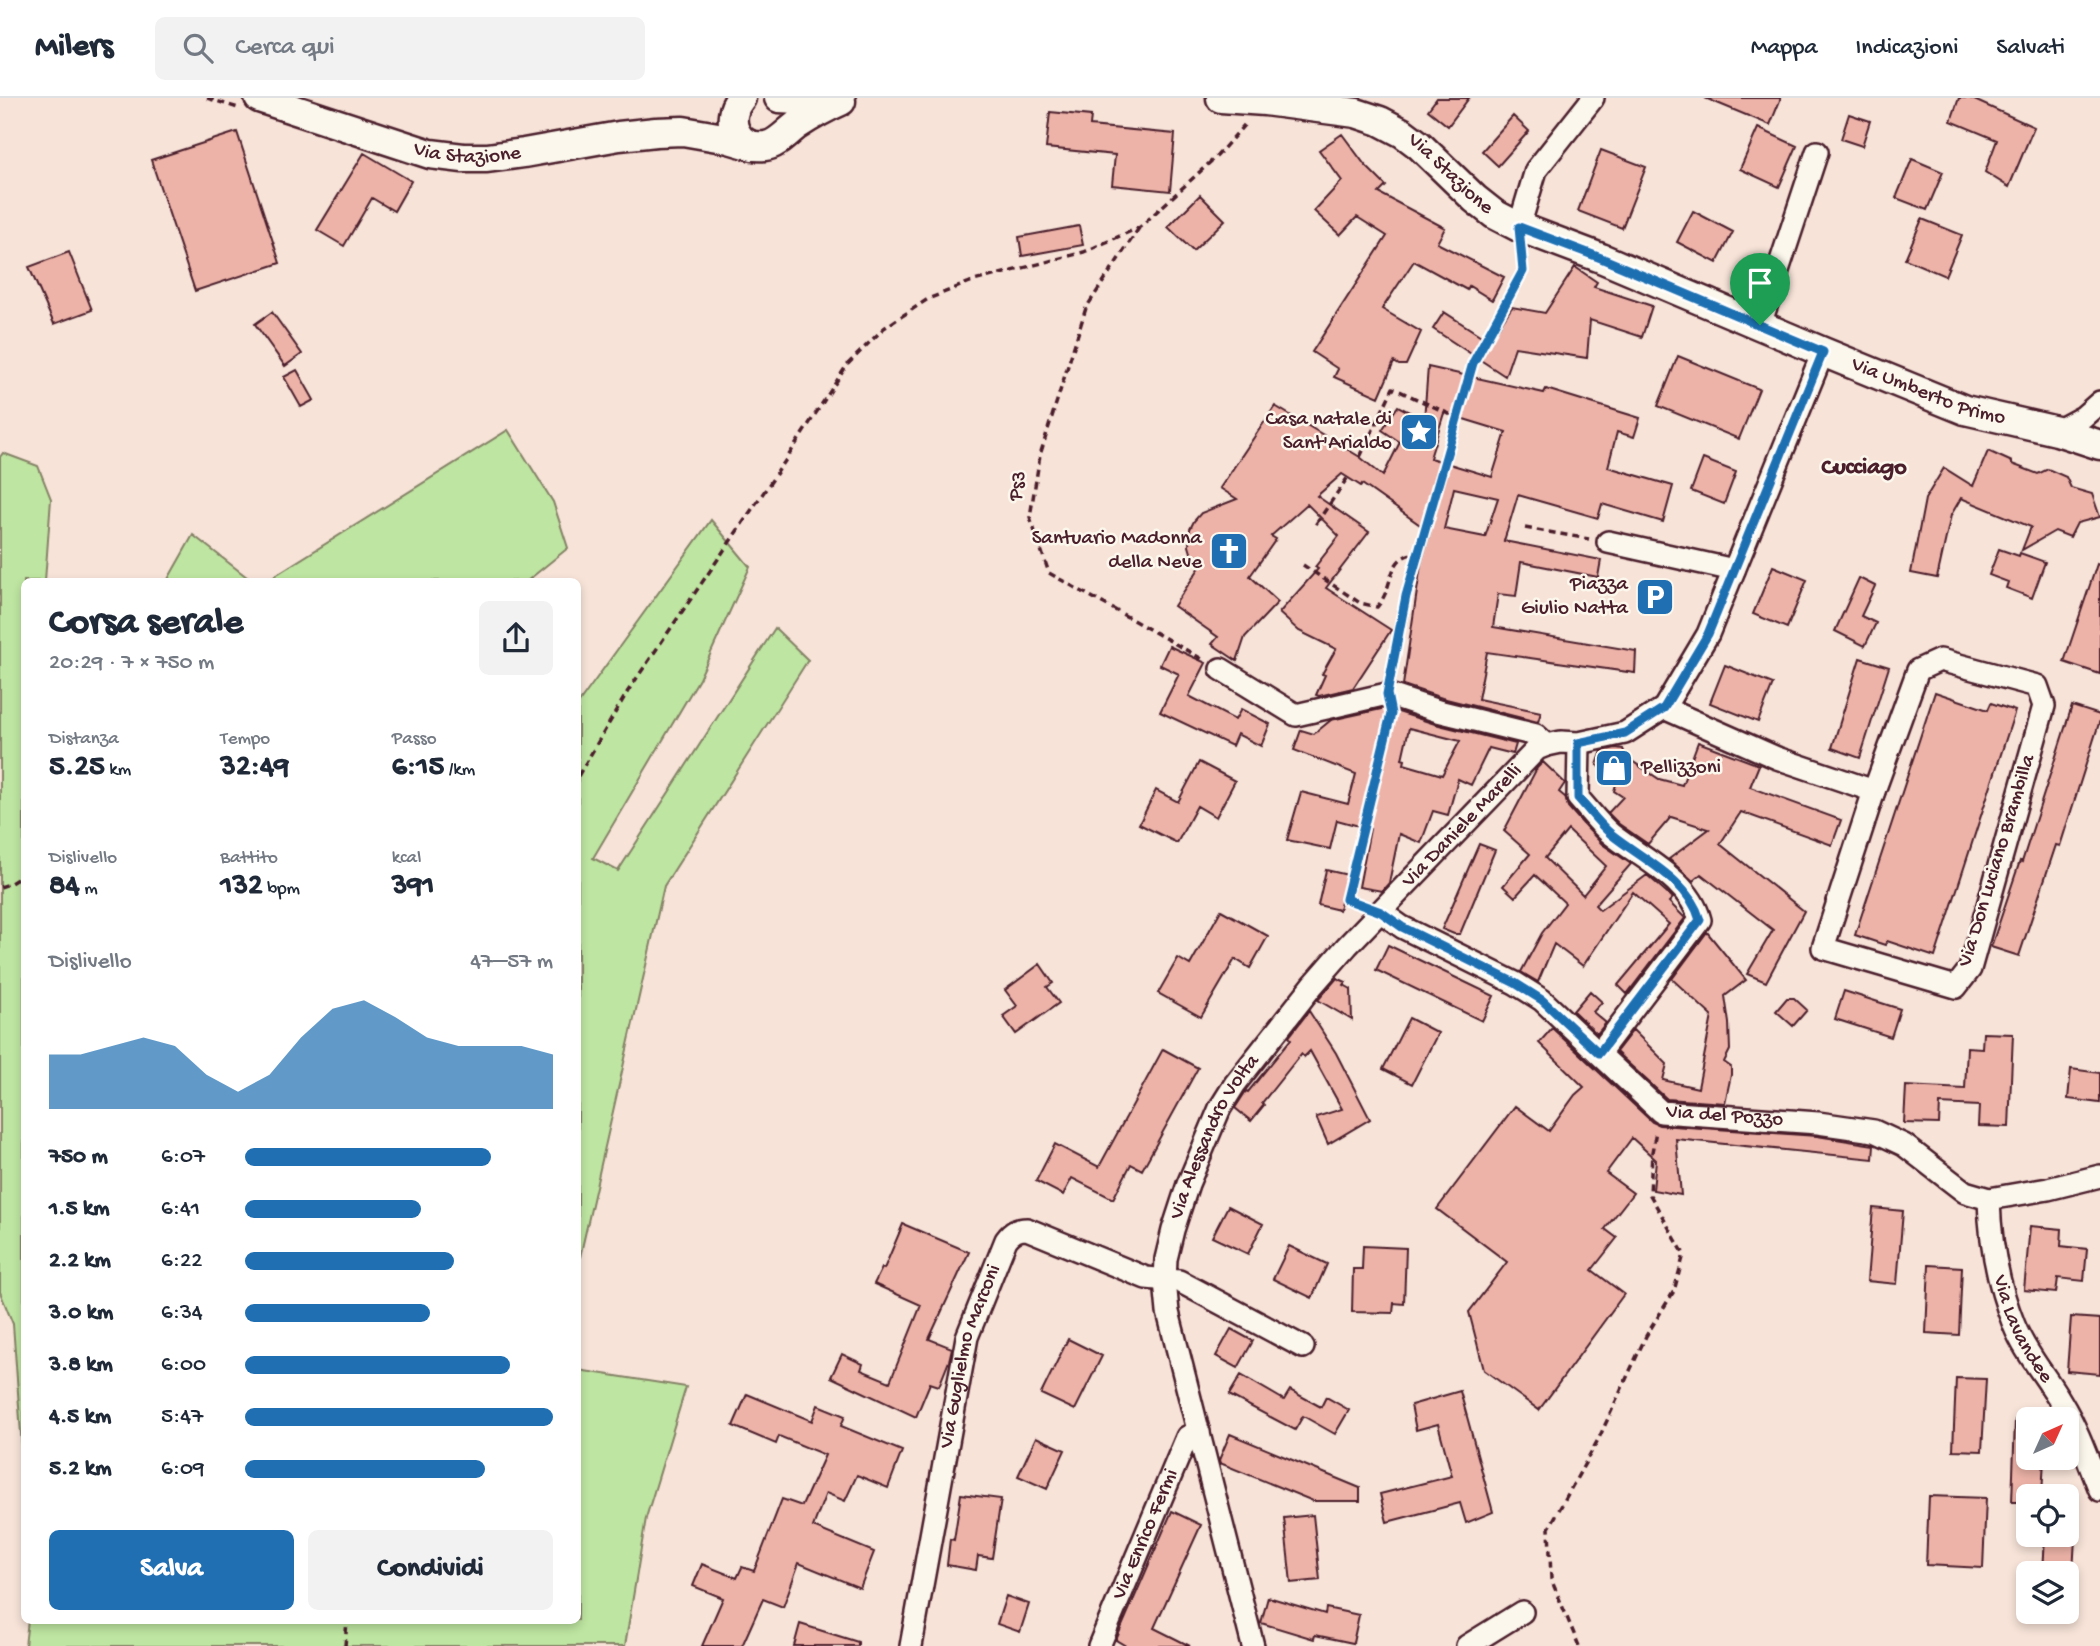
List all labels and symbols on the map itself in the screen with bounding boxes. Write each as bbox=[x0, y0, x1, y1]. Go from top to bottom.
street label: Via Stazione bbox=[1402, 128, 1499, 221]
street label: Via Stazione bbox=[409, 136, 524, 171]
pin bbox=[1730, 253, 1790, 325]
street label: Via Umberto Primo bbox=[1846, 352, 2008, 431]
place label: Casa natale di Sant'Arialdo bbox=[1265, 408, 1392, 457]
place icon: Casa natale di Sant'Arialdo bbox=[1398, 411, 1440, 453]
district label: Cucciago bbox=[1821, 454, 1907, 483]
street label: Ps3 bbox=[1004, 469, 1034, 504]
place label: Santuario Madonna della Neve bbox=[1032, 527, 1203, 576]
church icon: Santuario Madonna della Neve bbox=[1208, 530, 1250, 572]
place label: Piazza Giulio Natta bbox=[1521, 573, 1629, 622]
parking icon: Piazza Giulio Natta bbox=[1634, 576, 1676, 618]
shop icon: Pellizzoni bbox=[1593, 747, 1635, 789]
street label: Via Don Luciano Brambilla bbox=[1954, 751, 2043, 971]
place label: Pellizzoni bbox=[1640, 756, 1721, 781]
street label: Via Daniele Marelli bbox=[1396, 759, 1528, 894]
street label: Via Alessandro Volta bbox=[1164, 1049, 1267, 1224]
street label: Via del Pozzo bbox=[1664, 1100, 1784, 1133]
street label: Via Guglielmo Marconi bbox=[934, 1261, 1007, 1451]
street label: Via Lavandee bbox=[1986, 1272, 2059, 1389]
north arrow bbox=[2016, 1407, 2079, 1470]
street label: Via Enrico Fermi bbox=[1107, 1465, 1185, 1605]

